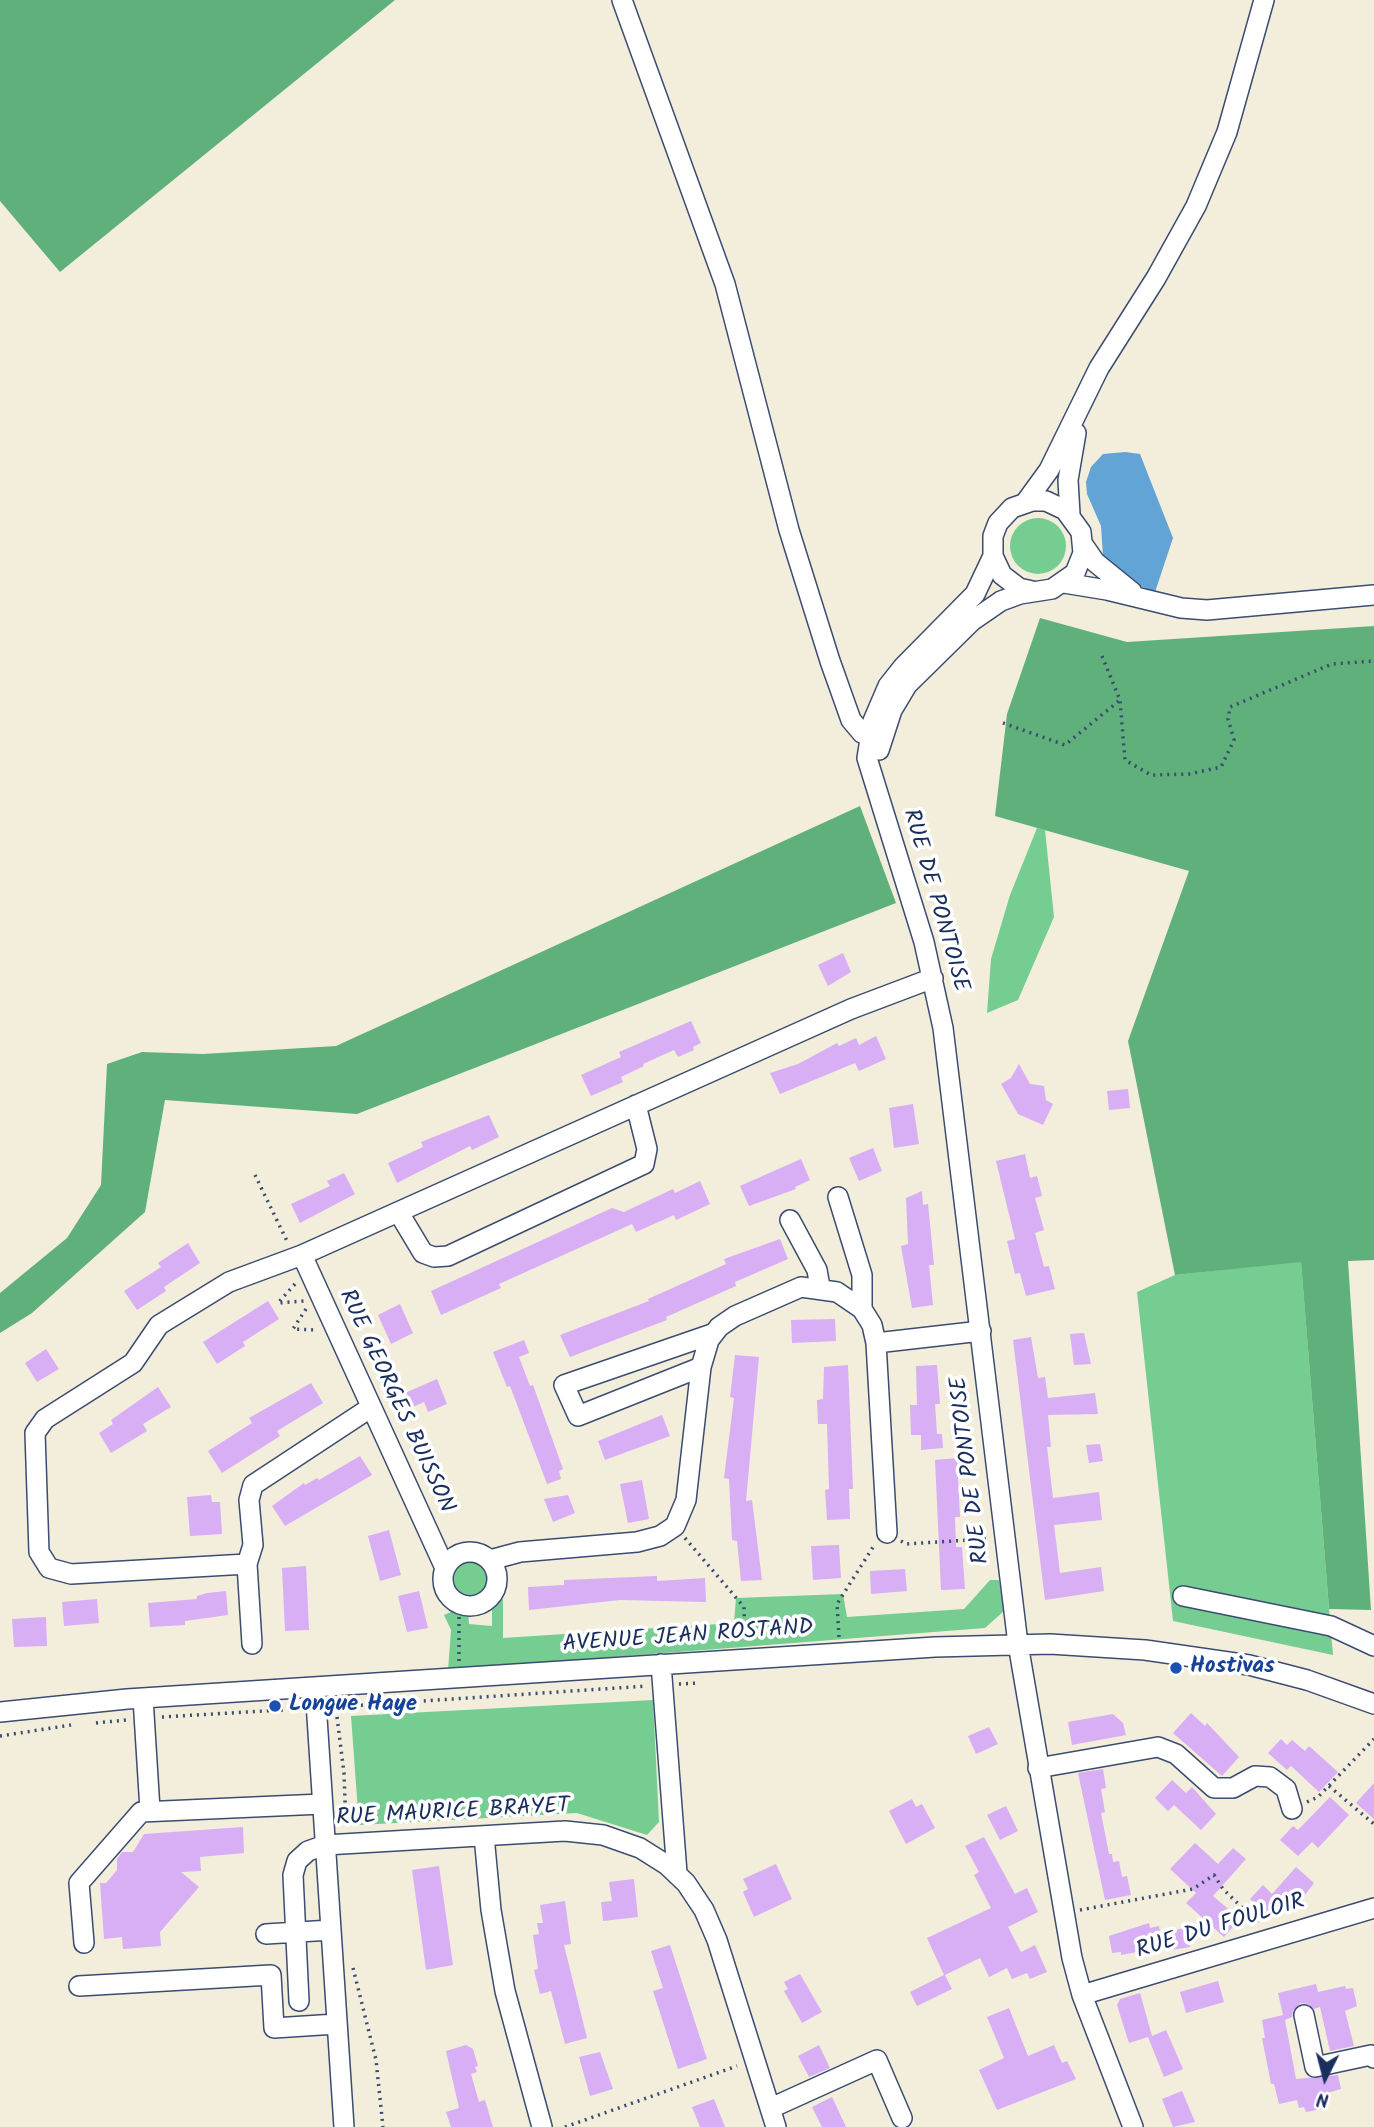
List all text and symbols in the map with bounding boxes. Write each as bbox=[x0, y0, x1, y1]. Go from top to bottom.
street label: RUE DE PONTOISE bbox=[895, 806, 973, 996]
street label: RUE GEORGES BUISSON bbox=[331, 1286, 459, 1518]
street label: RUE DE PONTOISE bbox=[947, 1375, 997, 1565]
street label: AVENUE JEAN ROSTAND bbox=[562, 1615, 814, 1661]
place label: Hostivas bbox=[1190, 1654, 1275, 1682]
marker: Hostivas bbox=[1168, 1660, 1184, 1676]
place label: Longue Haye bbox=[289, 1692, 417, 1720]
marker: Longue Haye bbox=[267, 1698, 283, 1714]
street label: RUE MAURICE BRAYET bbox=[336, 1794, 570, 1834]
street label: RUE DU FOULOIR bbox=[1133, 1889, 1309, 1967]
north arrow bbox=[1290, 2043, 1360, 2113]
text: N bbox=[1315, 2083, 1330, 2114]

